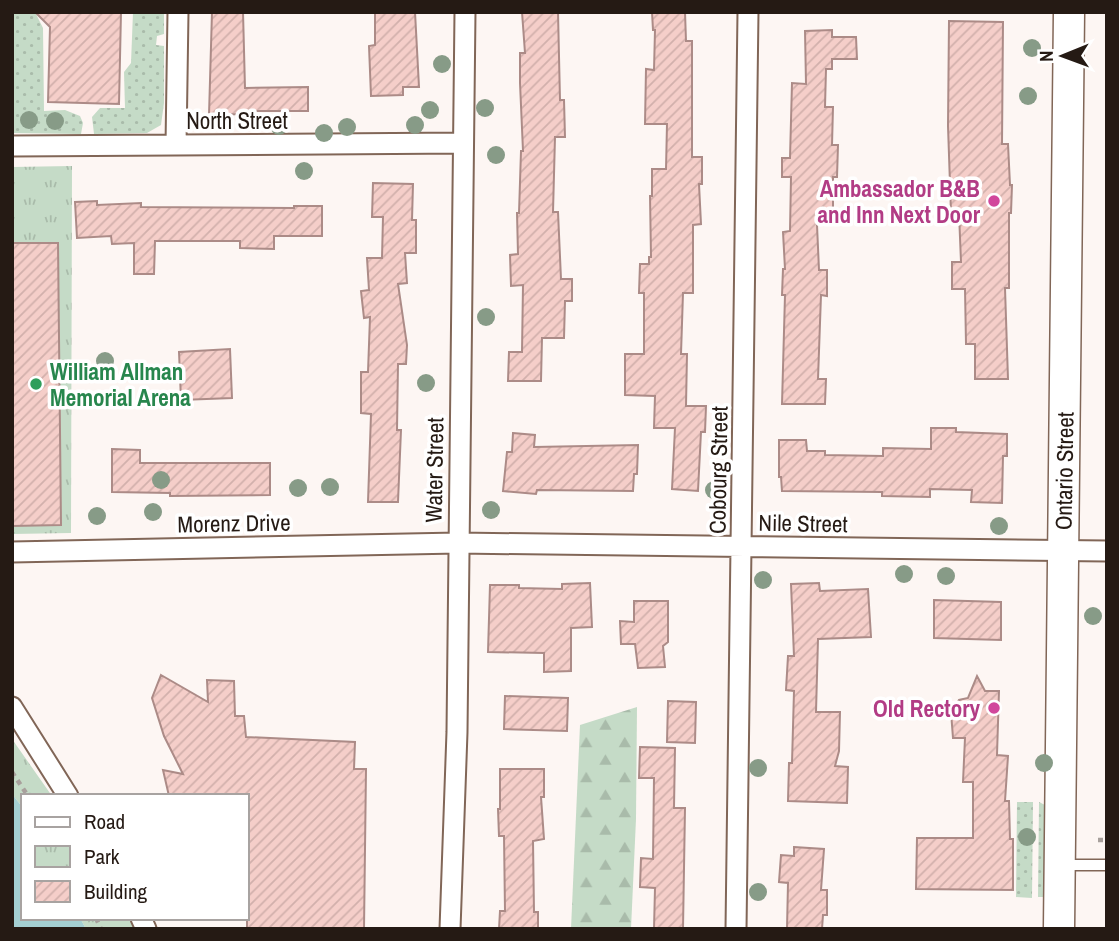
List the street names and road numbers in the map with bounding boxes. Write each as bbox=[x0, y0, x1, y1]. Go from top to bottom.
street label: North Street bbox=[186, 105, 288, 136]
street label: Cobourg Street bbox=[701, 406, 735, 534]
street label: Ontario Street bbox=[1047, 411, 1081, 531]
street label: Water Street bbox=[418, 417, 450, 523]
street label: Morenz Drive bbox=[177, 507, 291, 539]
street label: Nile Street bbox=[758, 507, 848, 539]

